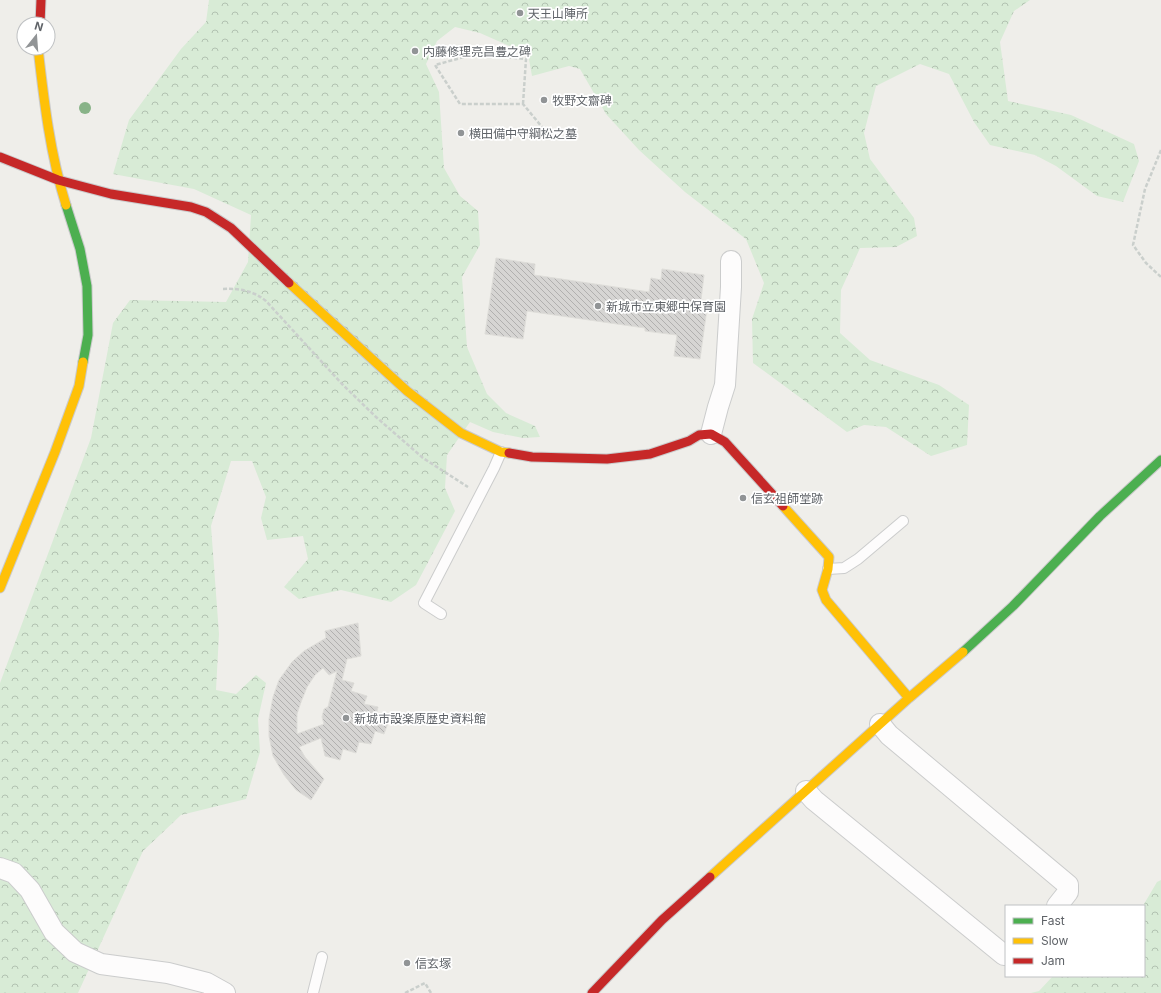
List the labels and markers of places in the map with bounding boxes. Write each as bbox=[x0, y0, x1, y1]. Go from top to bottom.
place label: 天王山陣所 bbox=[528, 6, 588, 21]
marker: 天王山陣所 bbox=[515, 8, 525, 18]
place label: 内藤修理亮昌豊之碑 bbox=[423, 44, 531, 59]
marker: 内藤修理亮昌豊之碑 bbox=[410, 46, 420, 56]
place label: 牧野文齋碑 bbox=[552, 93, 612, 108]
marker: 牧野文齋碑 bbox=[539, 95, 549, 105]
place label: 横田備中守綱松之墓 bbox=[469, 126, 577, 141]
marker: 横田備中守綱松之墓 bbox=[456, 128, 466, 138]
place label: 新城市立東郷中保育園 bbox=[606, 299, 726, 314]
marker: 新城市立東郷中保育園 bbox=[593, 301, 603, 311]
place label: 信玄祖師堂跡 bbox=[751, 491, 823, 506]
marker: 信玄祖師堂跡 bbox=[738, 493, 748, 503]
place label: 新城市設楽原歴史資料館 bbox=[354, 711, 486, 726]
marker: 新城市設楽原歴史資料館 bbox=[341, 713, 351, 723]
place label: 信玄塚 bbox=[415, 956, 451, 971]
marker: 信玄塚 bbox=[402, 958, 412, 968]

